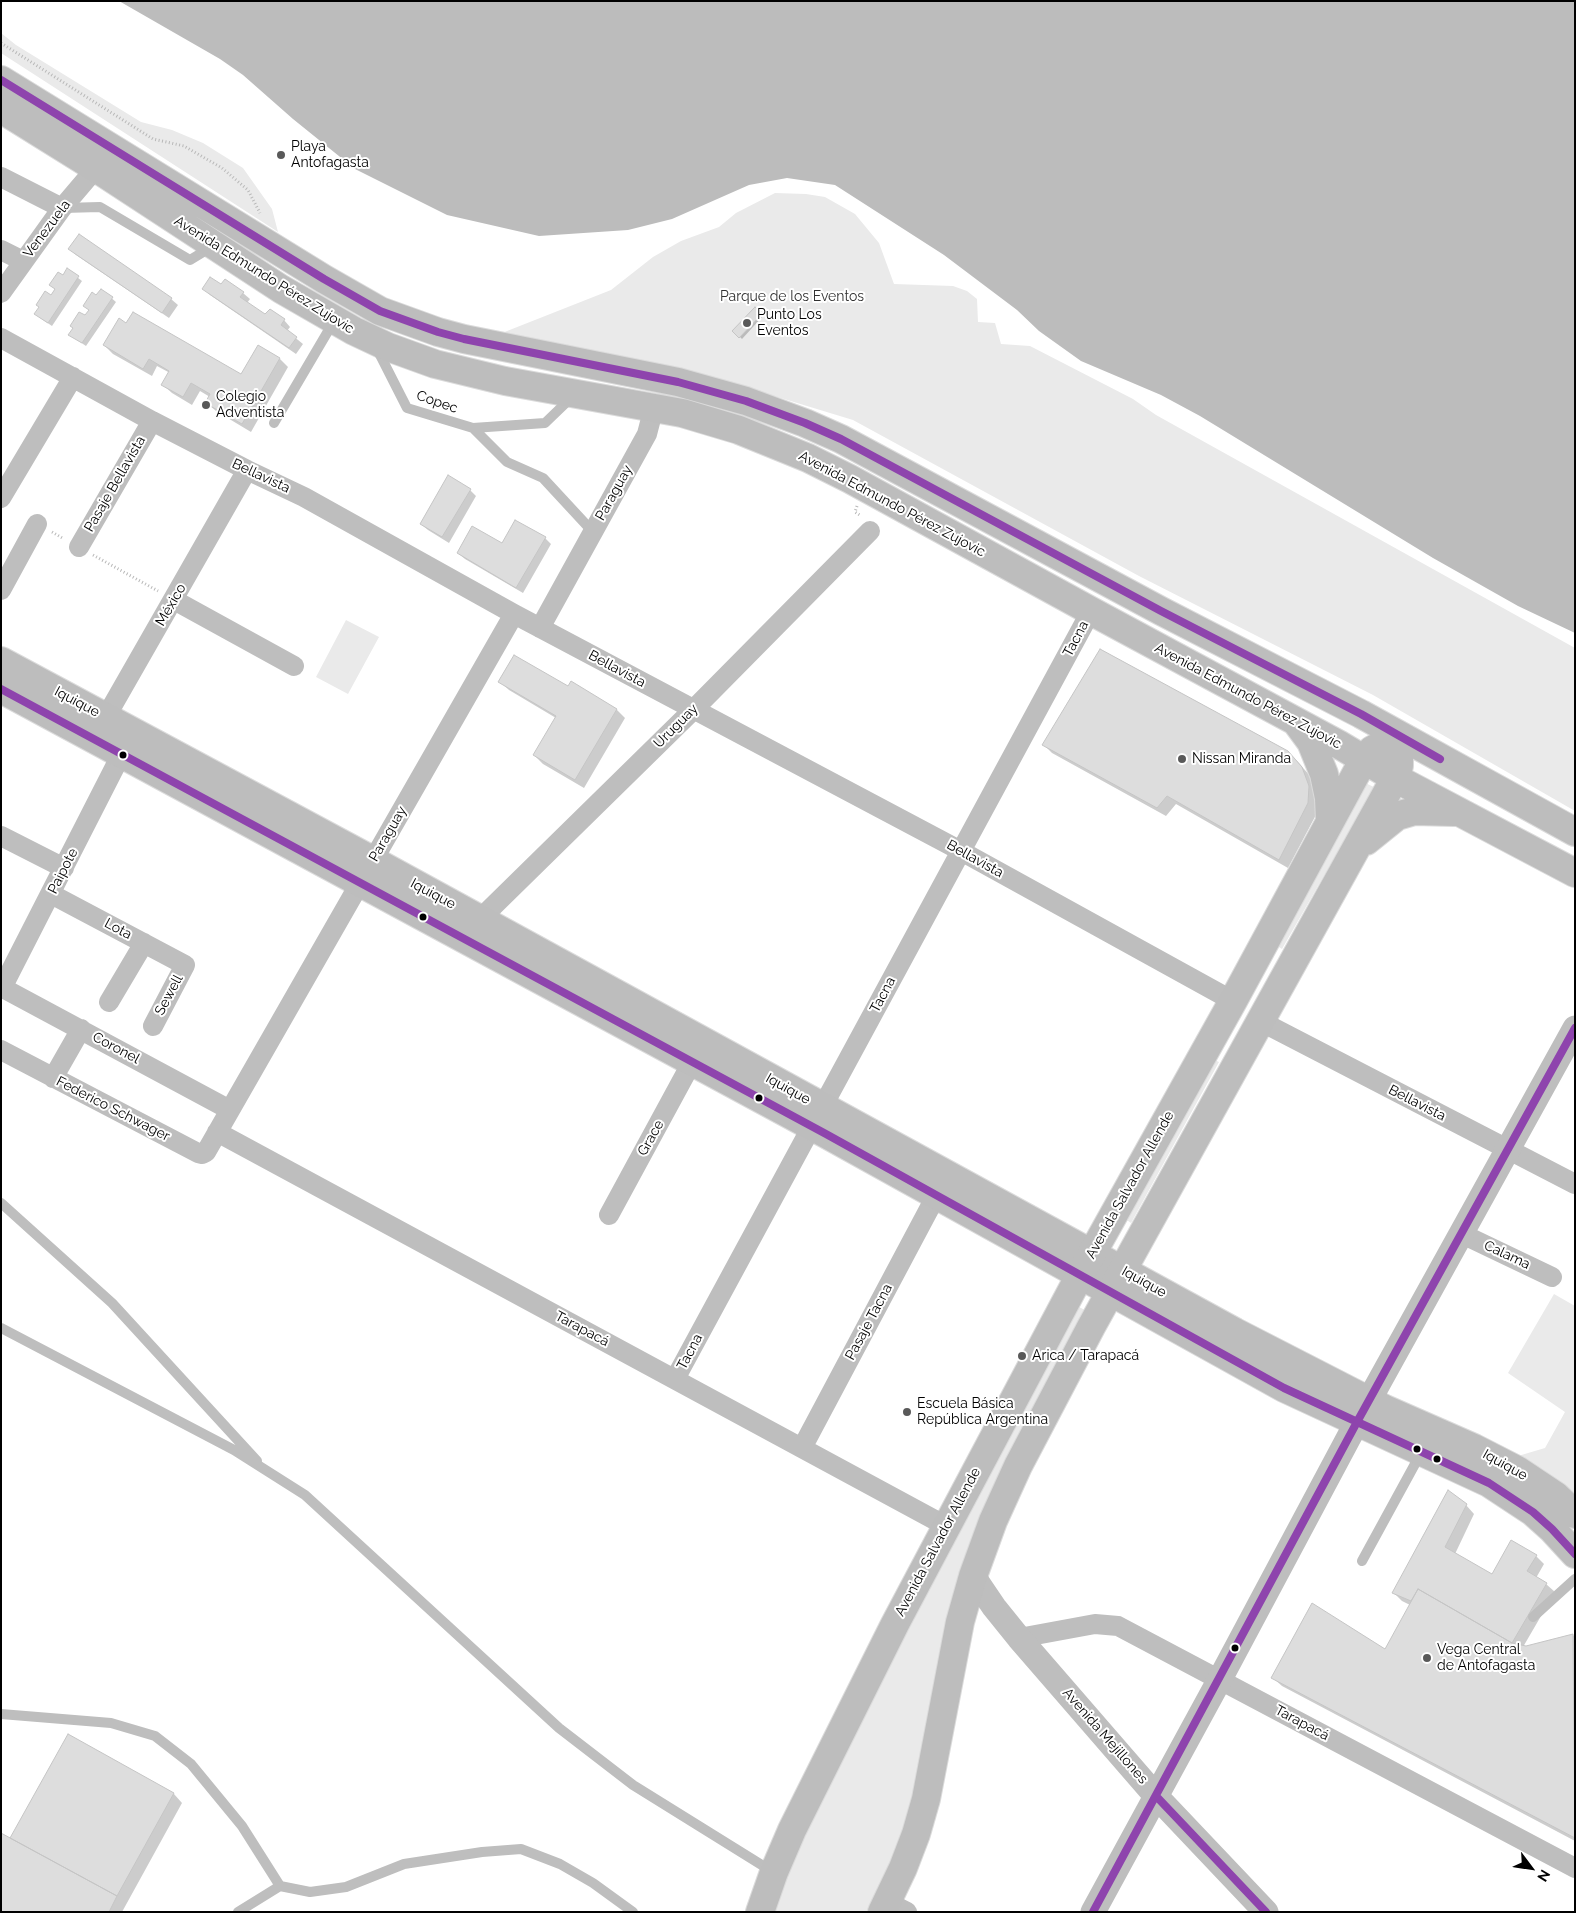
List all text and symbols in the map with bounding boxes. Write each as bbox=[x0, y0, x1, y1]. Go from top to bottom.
place label: Playa Antofagasta bbox=[291, 139, 369, 172]
marker: Playa Antofagasta bbox=[275, 149, 287, 161]
street label: Venezuela bbox=[20, 197, 74, 261]
street label: Avenida Edmundo Pérez Zujovic bbox=[171, 213, 357, 337]
park label: Parque de los Eventos bbox=[720, 289, 864, 305]
place label: Punto Los Eventos bbox=[757, 307, 822, 340]
marker: Punto Los Eventos bbox=[741, 317, 753, 329]
street label: Copec bbox=[414, 387, 460, 417]
place label: Colegio Adventista bbox=[216, 389, 284, 422]
marker: Colegio Adventista bbox=[200, 399, 212, 411]
street label: Pasaje Bellavista bbox=[81, 433, 149, 535]
street label: Avenida Edmundo Pérez Zujovic bbox=[796, 448, 988, 560]
street label: Bellavista bbox=[229, 455, 293, 497]
street label: Paraguay bbox=[592, 462, 636, 524]
street label: México bbox=[152, 581, 190, 629]
street label: Tacna bbox=[1060, 618, 1092, 660]
street label: Avenida Edmundo Pérez Zujovic bbox=[1152, 640, 1344, 752]
street label: Bellavista bbox=[586, 647, 648, 691]
street label: Iquique bbox=[52, 683, 102, 721]
street label: Uruguay bbox=[650, 700, 702, 752]
unlabelled marker bbox=[118, 750, 128, 760]
place label: Nissan Miranda bbox=[1192, 751, 1291, 767]
marker: Nissan Miranda bbox=[1176, 753, 1188, 765]
street label: Paraguay bbox=[366, 803, 410, 865]
street label: Bellavista bbox=[944, 837, 1006, 881]
street label: Paipote bbox=[44, 845, 82, 897]
street label: Iquique bbox=[408, 875, 458, 913]
unlabelled marker bbox=[418, 912, 428, 922]
street label: Lota bbox=[101, 915, 135, 943]
street label: Sewell bbox=[151, 972, 187, 1018]
street label: Tacna bbox=[867, 974, 899, 1016]
street label: Coronel bbox=[89, 1029, 143, 1067]
street label: Iquique bbox=[763, 1070, 813, 1108]
street label: Federico Schwager bbox=[53, 1073, 173, 1145]
street label: Bellavista bbox=[1385, 1081, 1449, 1125]
unlabelled marker bbox=[754, 1093, 764, 1103]
street label: Avenida Salvador Allende bbox=[1082, 1108, 1178, 1262]
street label: Grace bbox=[634, 1117, 668, 1159]
street label: Calama bbox=[1481, 1237, 1533, 1273]
street label: Iquique bbox=[1119, 1263, 1169, 1301]
street label: Pasaje Tacna bbox=[842, 1281, 896, 1363]
street label: Tarapacá bbox=[552, 1308, 612, 1350]
street label: Tacna bbox=[674, 1331, 706, 1373]
place label: Arica / Tarapacá bbox=[1032, 1348, 1139, 1364]
marker: Arica / Tarapacá bbox=[1016, 1350, 1028, 1362]
place label: Escuela Básica República Argentina bbox=[917, 1396, 1048, 1428]
marker: Escuela Básica República Argentina bbox=[901, 1406, 913, 1418]
unlabelled marker bbox=[1412, 1444, 1422, 1454]
street label: Iquique bbox=[1480, 1446, 1530, 1484]
unlabelled marker bbox=[1432, 1454, 1442, 1464]
street label: Avenida Salvador Allende bbox=[892, 1465, 984, 1619]
place label: Vega Central de Antofagasta bbox=[1437, 1642, 1535, 1674]
unlabelled marker bbox=[1230, 1643, 1240, 1653]
marker: Vega Central de Antofagasta bbox=[1421, 1652, 1433, 1664]
street label: Avenida Mejillones bbox=[1059, 1685, 1151, 1787]
street label: Tarapacá bbox=[1272, 1702, 1332, 1744]
north arrow bbox=[1506, 1843, 1556, 1893]
text: N bbox=[1534, 1867, 1553, 1884]

